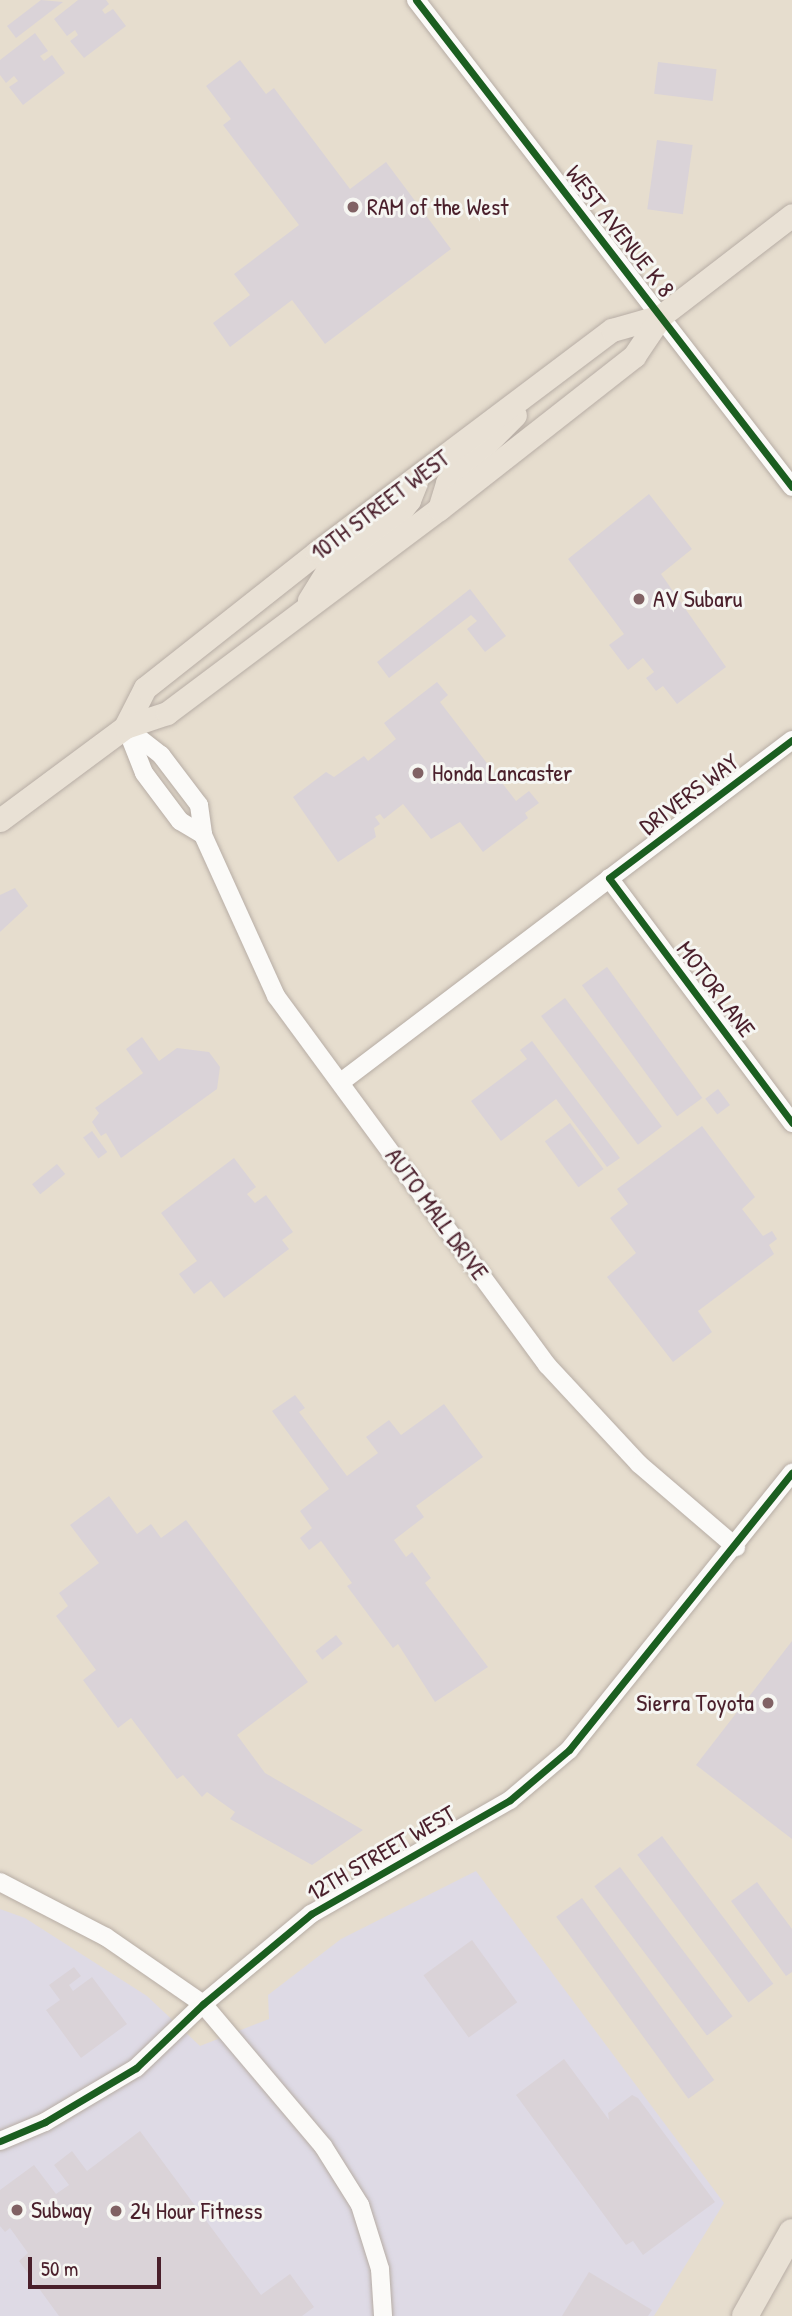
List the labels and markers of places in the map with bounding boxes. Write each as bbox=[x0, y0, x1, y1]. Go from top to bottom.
place label: RAM of the West bbox=[367, 193, 508, 221]
marker: RAM of the West bbox=[345, 199, 361, 215]
place label: AV Subaru bbox=[653, 585, 742, 613]
marker: AV Subaru bbox=[631, 591, 647, 607]
place label: Honda Lancaster bbox=[432, 759, 572, 787]
marker: Honda Lancaster bbox=[410, 765, 426, 781]
place label: Sierra Toyota bbox=[636, 1689, 754, 1717]
marker: Sierra Toyota bbox=[760, 1695, 776, 1711]
place label: Subway bbox=[31, 2196, 92, 2224]
place label: 24 Hour Fitness bbox=[130, 2197, 263, 2225]
marker: Subway bbox=[9, 2202, 25, 2218]
marker: 24 Hour Fitness bbox=[108, 2203, 124, 2219]

